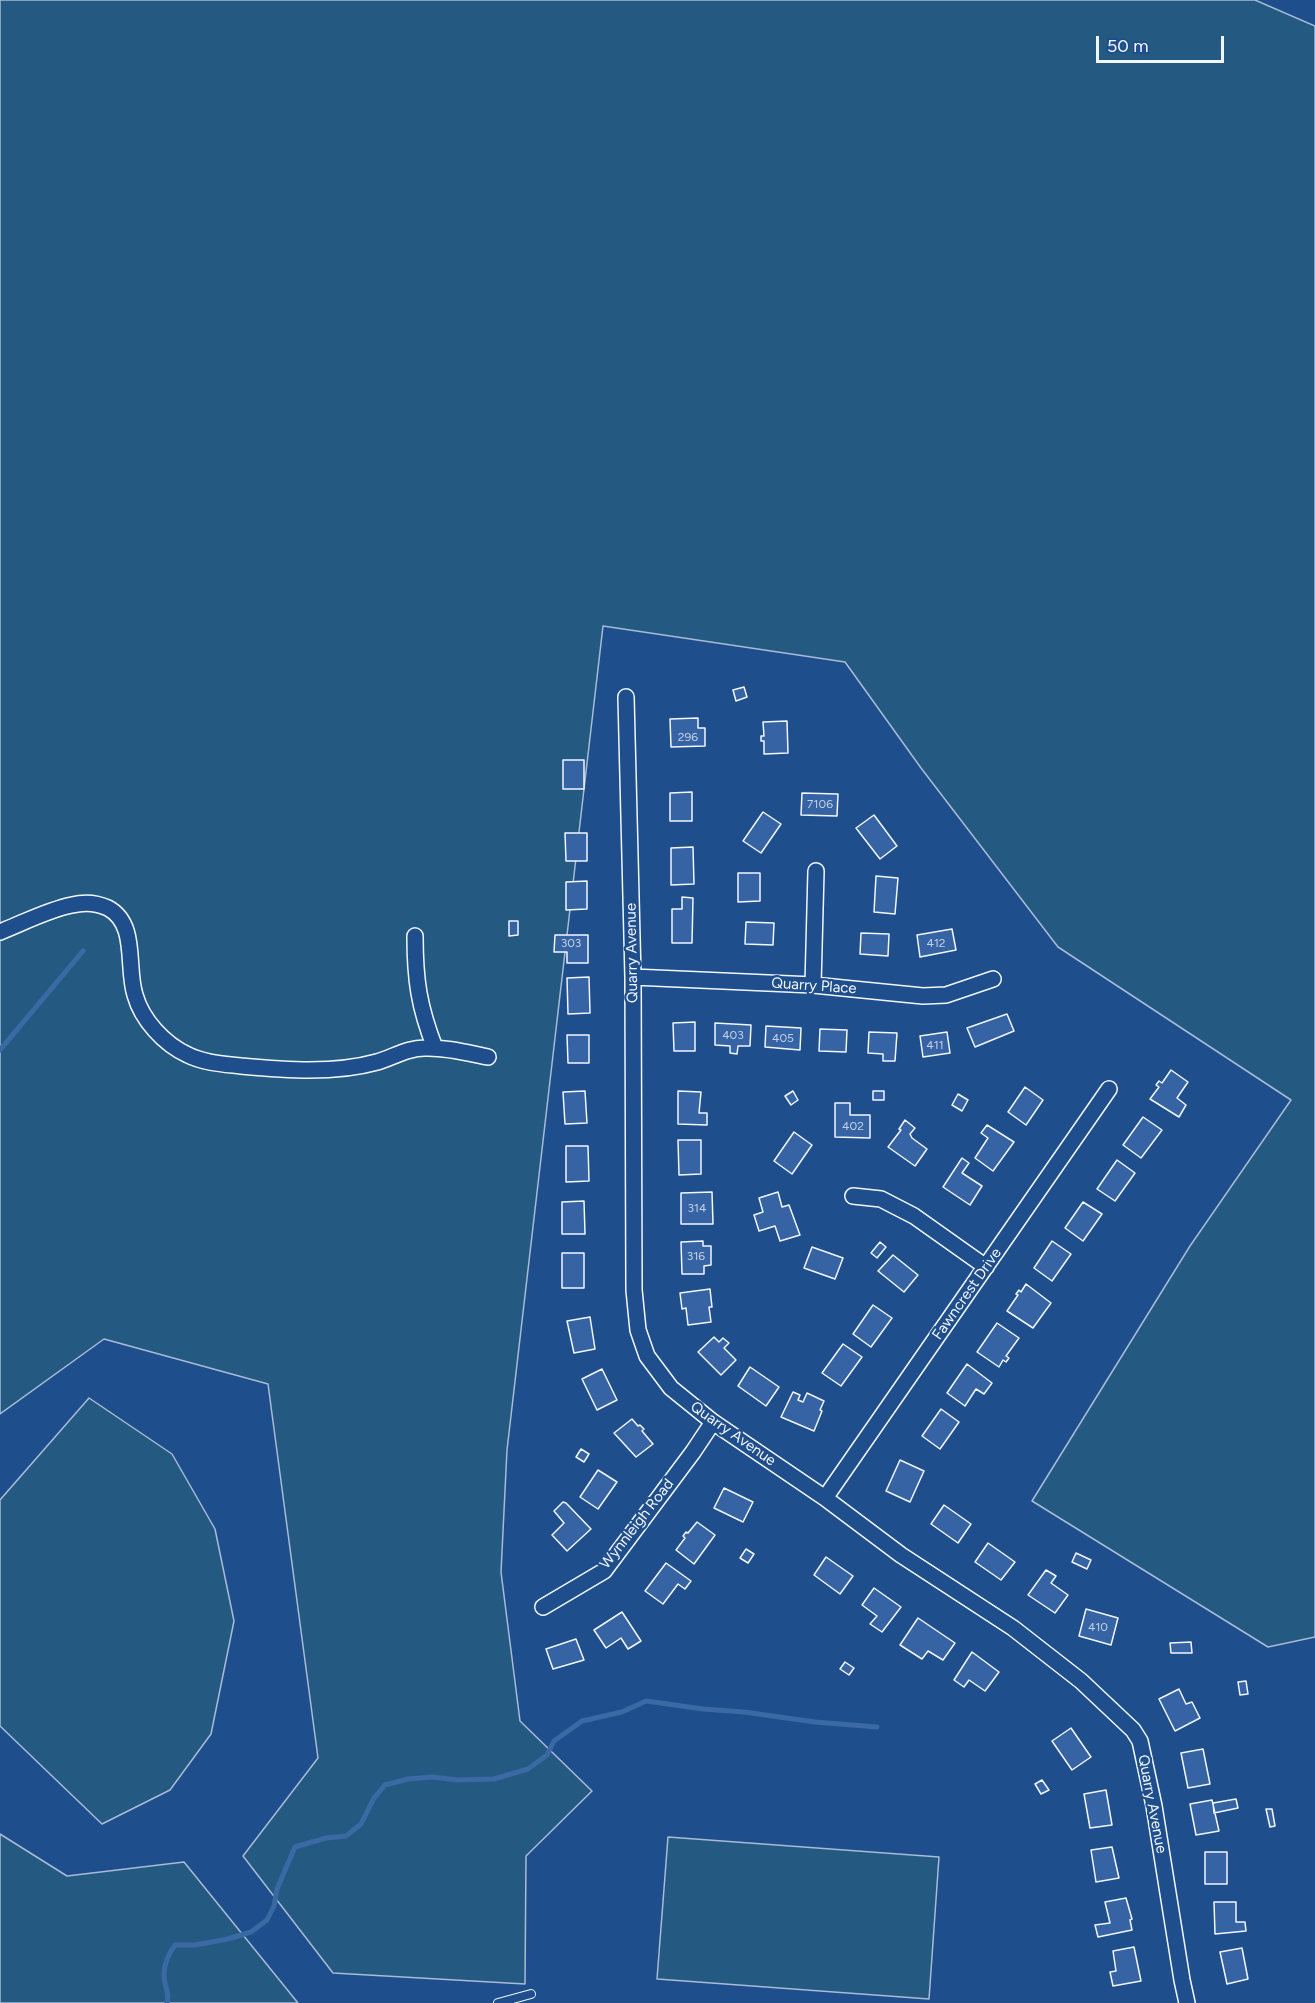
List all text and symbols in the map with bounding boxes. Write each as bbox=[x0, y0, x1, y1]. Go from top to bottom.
scale bar bbox=[1099, 24, 1226, 62]
text: 50 m bbox=[1107, 35, 1149, 57]
house number: 296 bbox=[678, 730, 698, 744]
house number: 7106 bbox=[807, 797, 833, 811]
street label: Quarry Avenue bbox=[622, 903, 642, 1003]
house number: 303 bbox=[561, 936, 581, 950]
house number: 412 bbox=[926, 936, 946, 950]
street label: Quarry Place bbox=[771, 974, 857, 998]
house number: 403 bbox=[722, 1028, 744, 1042]
house number: 405 bbox=[772, 1031, 794, 1045]
house number: 411 bbox=[926, 1038, 944, 1052]
house number: 402 bbox=[842, 1119, 864, 1133]
house number: 314 bbox=[688, 1201, 706, 1215]
street label: Fawncrest Drive bbox=[929, 1245, 1005, 1343]
house number: 316 bbox=[687, 1249, 705, 1263]
street label: Quarry Avenue bbox=[687, 1398, 779, 1470]
street label: Wynnleigh Road bbox=[596, 1475, 678, 1573]
house number: 410 bbox=[1088, 1620, 1108, 1634]
street label: Quarry Avenue bbox=[1134, 1753, 1170, 1855]

